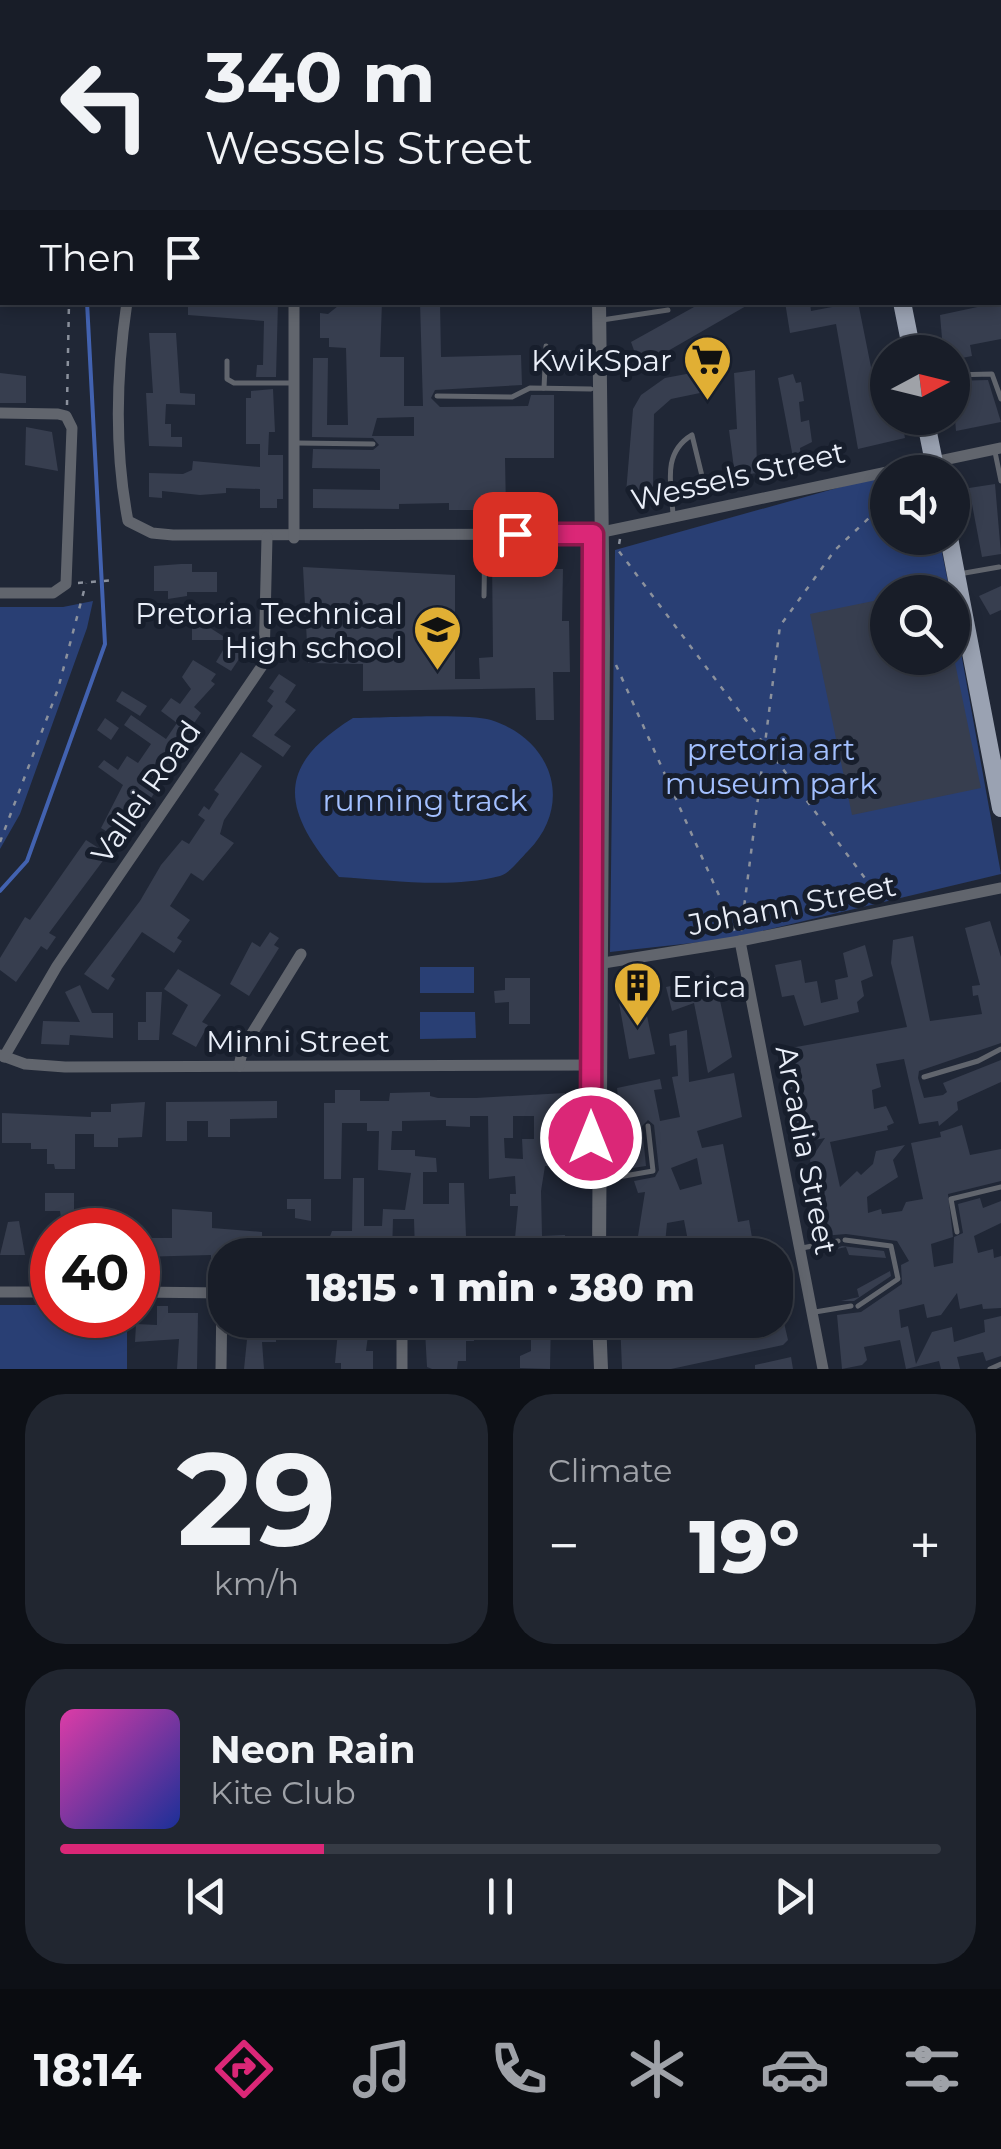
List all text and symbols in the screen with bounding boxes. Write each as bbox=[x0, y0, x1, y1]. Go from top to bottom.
text: 340 m bbox=[205, 34, 435, 120]
icon: left bbox=[40, 40, 170, 170]
text: Wessels Street bbox=[205, 120, 533, 175]
icon: arrive bbox=[156, 230, 211, 285]
text: Then bbox=[40, 234, 136, 281]
supermarket icon: KwikSpar bbox=[681, 334, 733, 402]
north arrow bbox=[870, 335, 970, 435]
map controls bbox=[870, 335, 970, 675]
place label: KwikSpar bbox=[531, 342, 672, 379]
street label: Wessels Street bbox=[627, 433, 849, 519]
button: sound bbox=[870, 455, 970, 555]
pin bbox=[473, 492, 558, 577]
icon: arrive bbox=[488, 507, 543, 562]
button: search bbox=[870, 575, 970, 675]
place label: Pretoria Technical High school bbox=[135, 595, 403, 666]
school or university icon: Pretoria Technical High school bbox=[412, 604, 464, 672]
street label: Vallei Road bbox=[83, 714, 209, 870]
park label: pretoria art museum park bbox=[665, 731, 877, 802]
park label: running track bbox=[323, 782, 527, 819]
street label: Johann Street bbox=[684, 867, 899, 943]
building icon: Erica bbox=[611, 960, 663, 1028]
place label: Erica bbox=[672, 968, 747, 1005]
street label: Minni Street bbox=[206, 1023, 390, 1060]
street label: Arcadia Street bbox=[768, 1042, 844, 1258]
position arrow bbox=[539, 1086, 643, 1190]
speed limit sign: 40 bbox=[30, 1208, 160, 1338]
text: 18:15 · 1 min · 380 m bbox=[306, 1264, 695, 1311]
text: 29 bbox=[177, 1419, 336, 1578]
text: Climate bbox=[548, 1451, 672, 1490]
text: 19° bbox=[689, 1500, 800, 1592]
text: − bbox=[548, 1512, 580, 1579]
text: + bbox=[909, 1512, 941, 1579]
text: km/h bbox=[214, 1564, 299, 1603]
text: Neon Rain bbox=[210, 1726, 415, 1773]
text: Kite Club bbox=[210, 1773, 356, 1812]
icon: previous bbox=[179, 1869, 234, 1924]
icon: pause bbox=[473, 1869, 528, 1924]
icon: next bbox=[767, 1869, 822, 1924]
icon: directions bbox=[209, 2034, 279, 2104]
icon: music bbox=[347, 2034, 417, 2104]
icon: phone bbox=[484, 2034, 554, 2104]
icon: climate bbox=[622, 2034, 692, 2104]
icon: car bbox=[760, 2034, 830, 2104]
icon: filters bbox=[897, 2034, 967, 2104]
text: 18:14 bbox=[34, 2042, 142, 2097]

